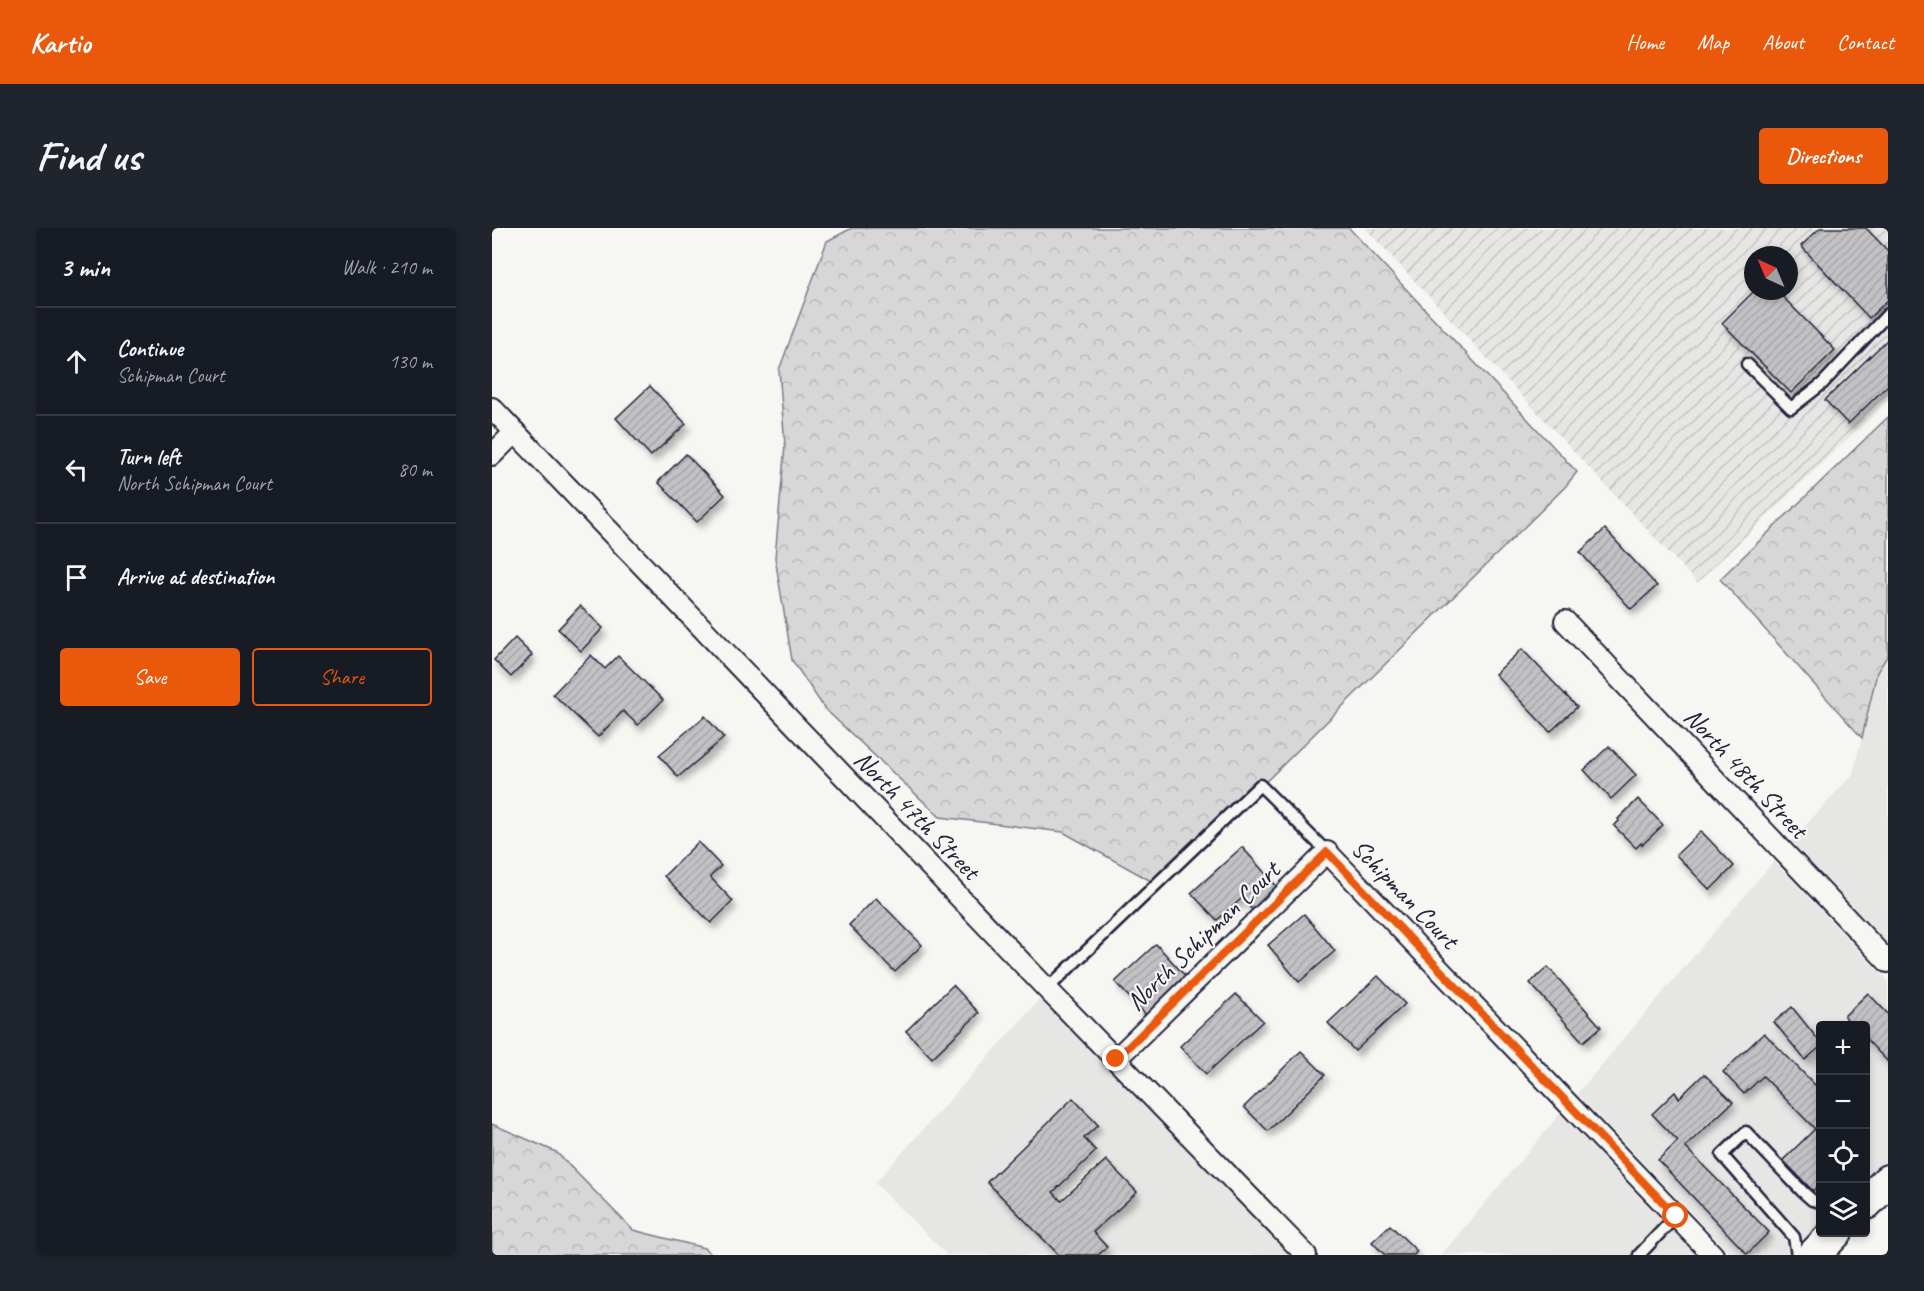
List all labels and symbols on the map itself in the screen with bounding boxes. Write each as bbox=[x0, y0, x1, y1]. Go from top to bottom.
north arrow bbox=[1744, 246, 1798, 300]
street label: North 48th Street bbox=[1677, 701, 1817, 847]
street label: North 47th Street bbox=[847, 743, 989, 888]
street label: Schipman Court bbox=[1345, 832, 1467, 957]
street label: North Schipman Court bbox=[1119, 853, 1289, 1018]
route end bbox=[1102, 1045, 1128, 1071]
route start bbox=[1662, 1202, 1688, 1228]

